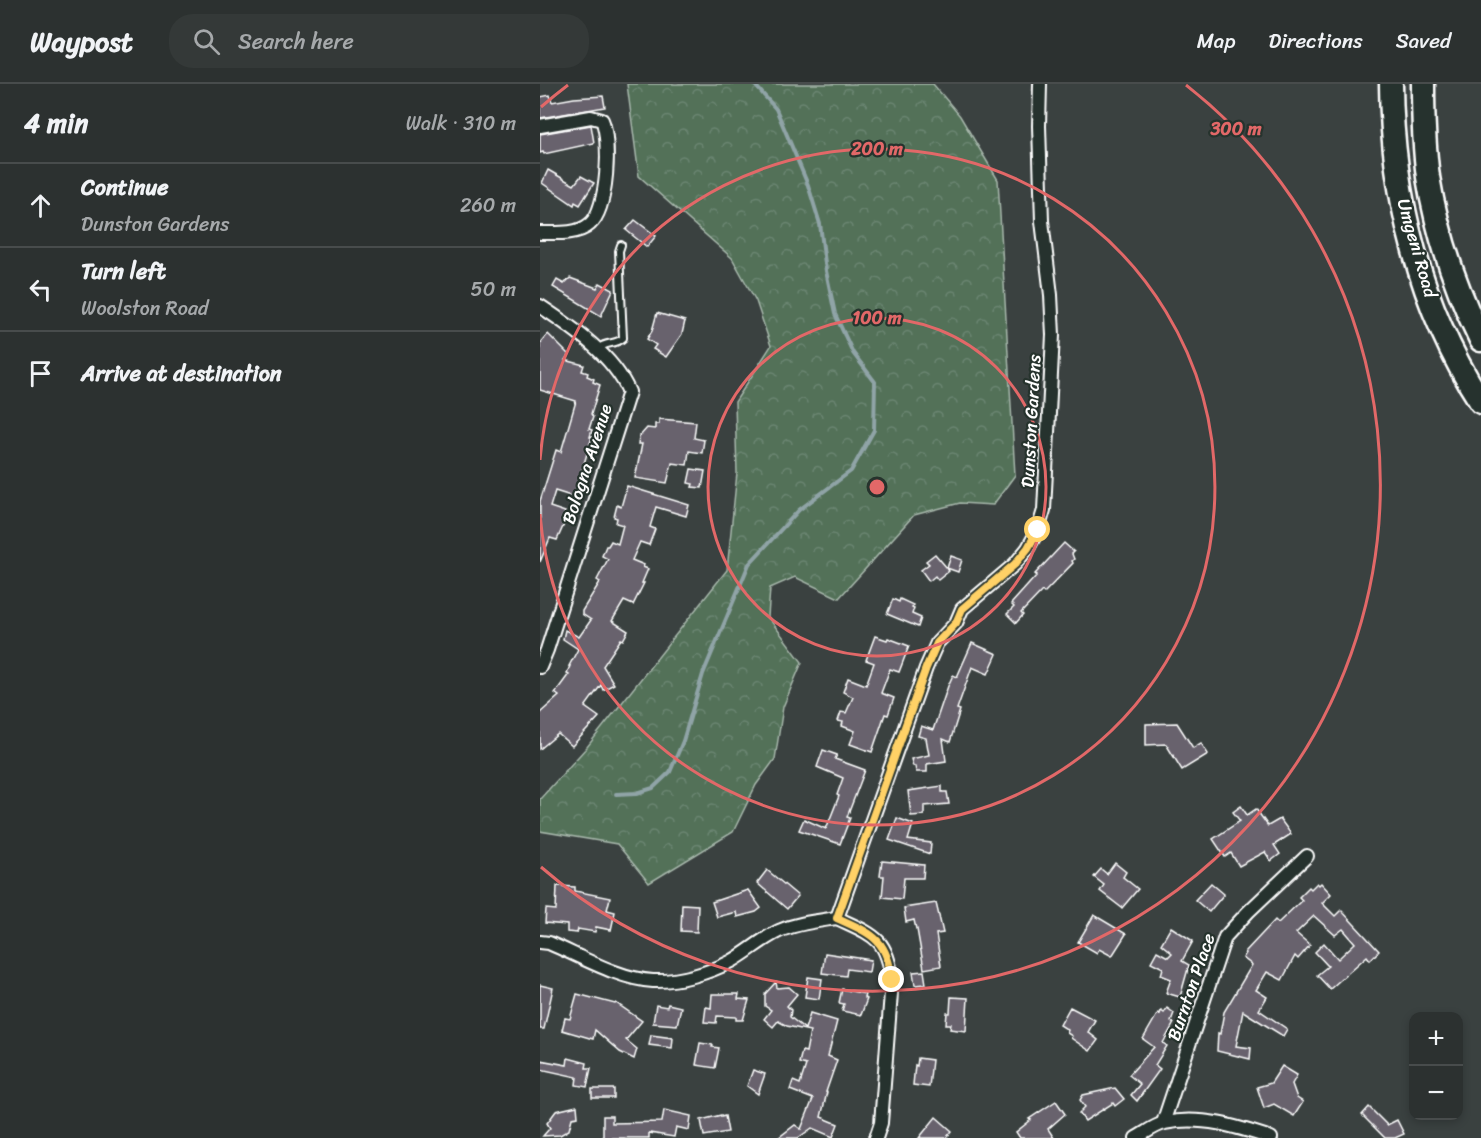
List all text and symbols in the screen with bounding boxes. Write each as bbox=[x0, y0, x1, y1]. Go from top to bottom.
search box bbox=[169, 14, 589, 68]
text: Waypost bbox=[30, 17, 133, 66]
text: Search here bbox=[238, 22, 354, 61]
text: Map bbox=[1197, 22, 1235, 60]
text: Directions bbox=[1268, 22, 1363, 60]
text: Saved bbox=[1396, 22, 1451, 60]
icon: search bbox=[190, 25, 223, 58]
text: 4 min bbox=[24, 100, 88, 146]
text: Walk · 310 m bbox=[406, 106, 516, 141]
text: 300 m bbox=[1209, 113, 1262, 145]
text: 200 m bbox=[850, 133, 903, 165]
text: Continue bbox=[81, 168, 169, 207]
text: 260 m bbox=[460, 188, 516, 223]
icon: ahead bbox=[24, 189, 57, 222]
street label: Umgeni Road bbox=[1388, 195, 1447, 303]
text: Dunston Gardens bbox=[81, 207, 229, 242]
text: Turn left bbox=[81, 252, 166, 291]
text: 50 m bbox=[471, 272, 516, 307]
icon: left bbox=[24, 273, 57, 306]
text: Woolston Road bbox=[81, 291, 208, 326]
text: 100 m bbox=[853, 302, 902, 334]
street label: Dunston Gardens bbox=[1012, 353, 1051, 489]
text: Arrive at destination bbox=[81, 354, 282, 393]
icon: arrive bbox=[24, 357, 57, 390]
street label: Bologna Avenue bbox=[552, 399, 622, 528]
centre of rings bbox=[867, 477, 887, 497]
route start bbox=[1024, 516, 1050, 542]
street label: Burnton Place bbox=[1158, 929, 1224, 1045]
route end bbox=[878, 966, 904, 992]
map controls bbox=[1409, 1012, 1463, 1120]
button: + bbox=[1409, 1012, 1463, 1066]
button: − bbox=[1409, 1066, 1463, 1120]

